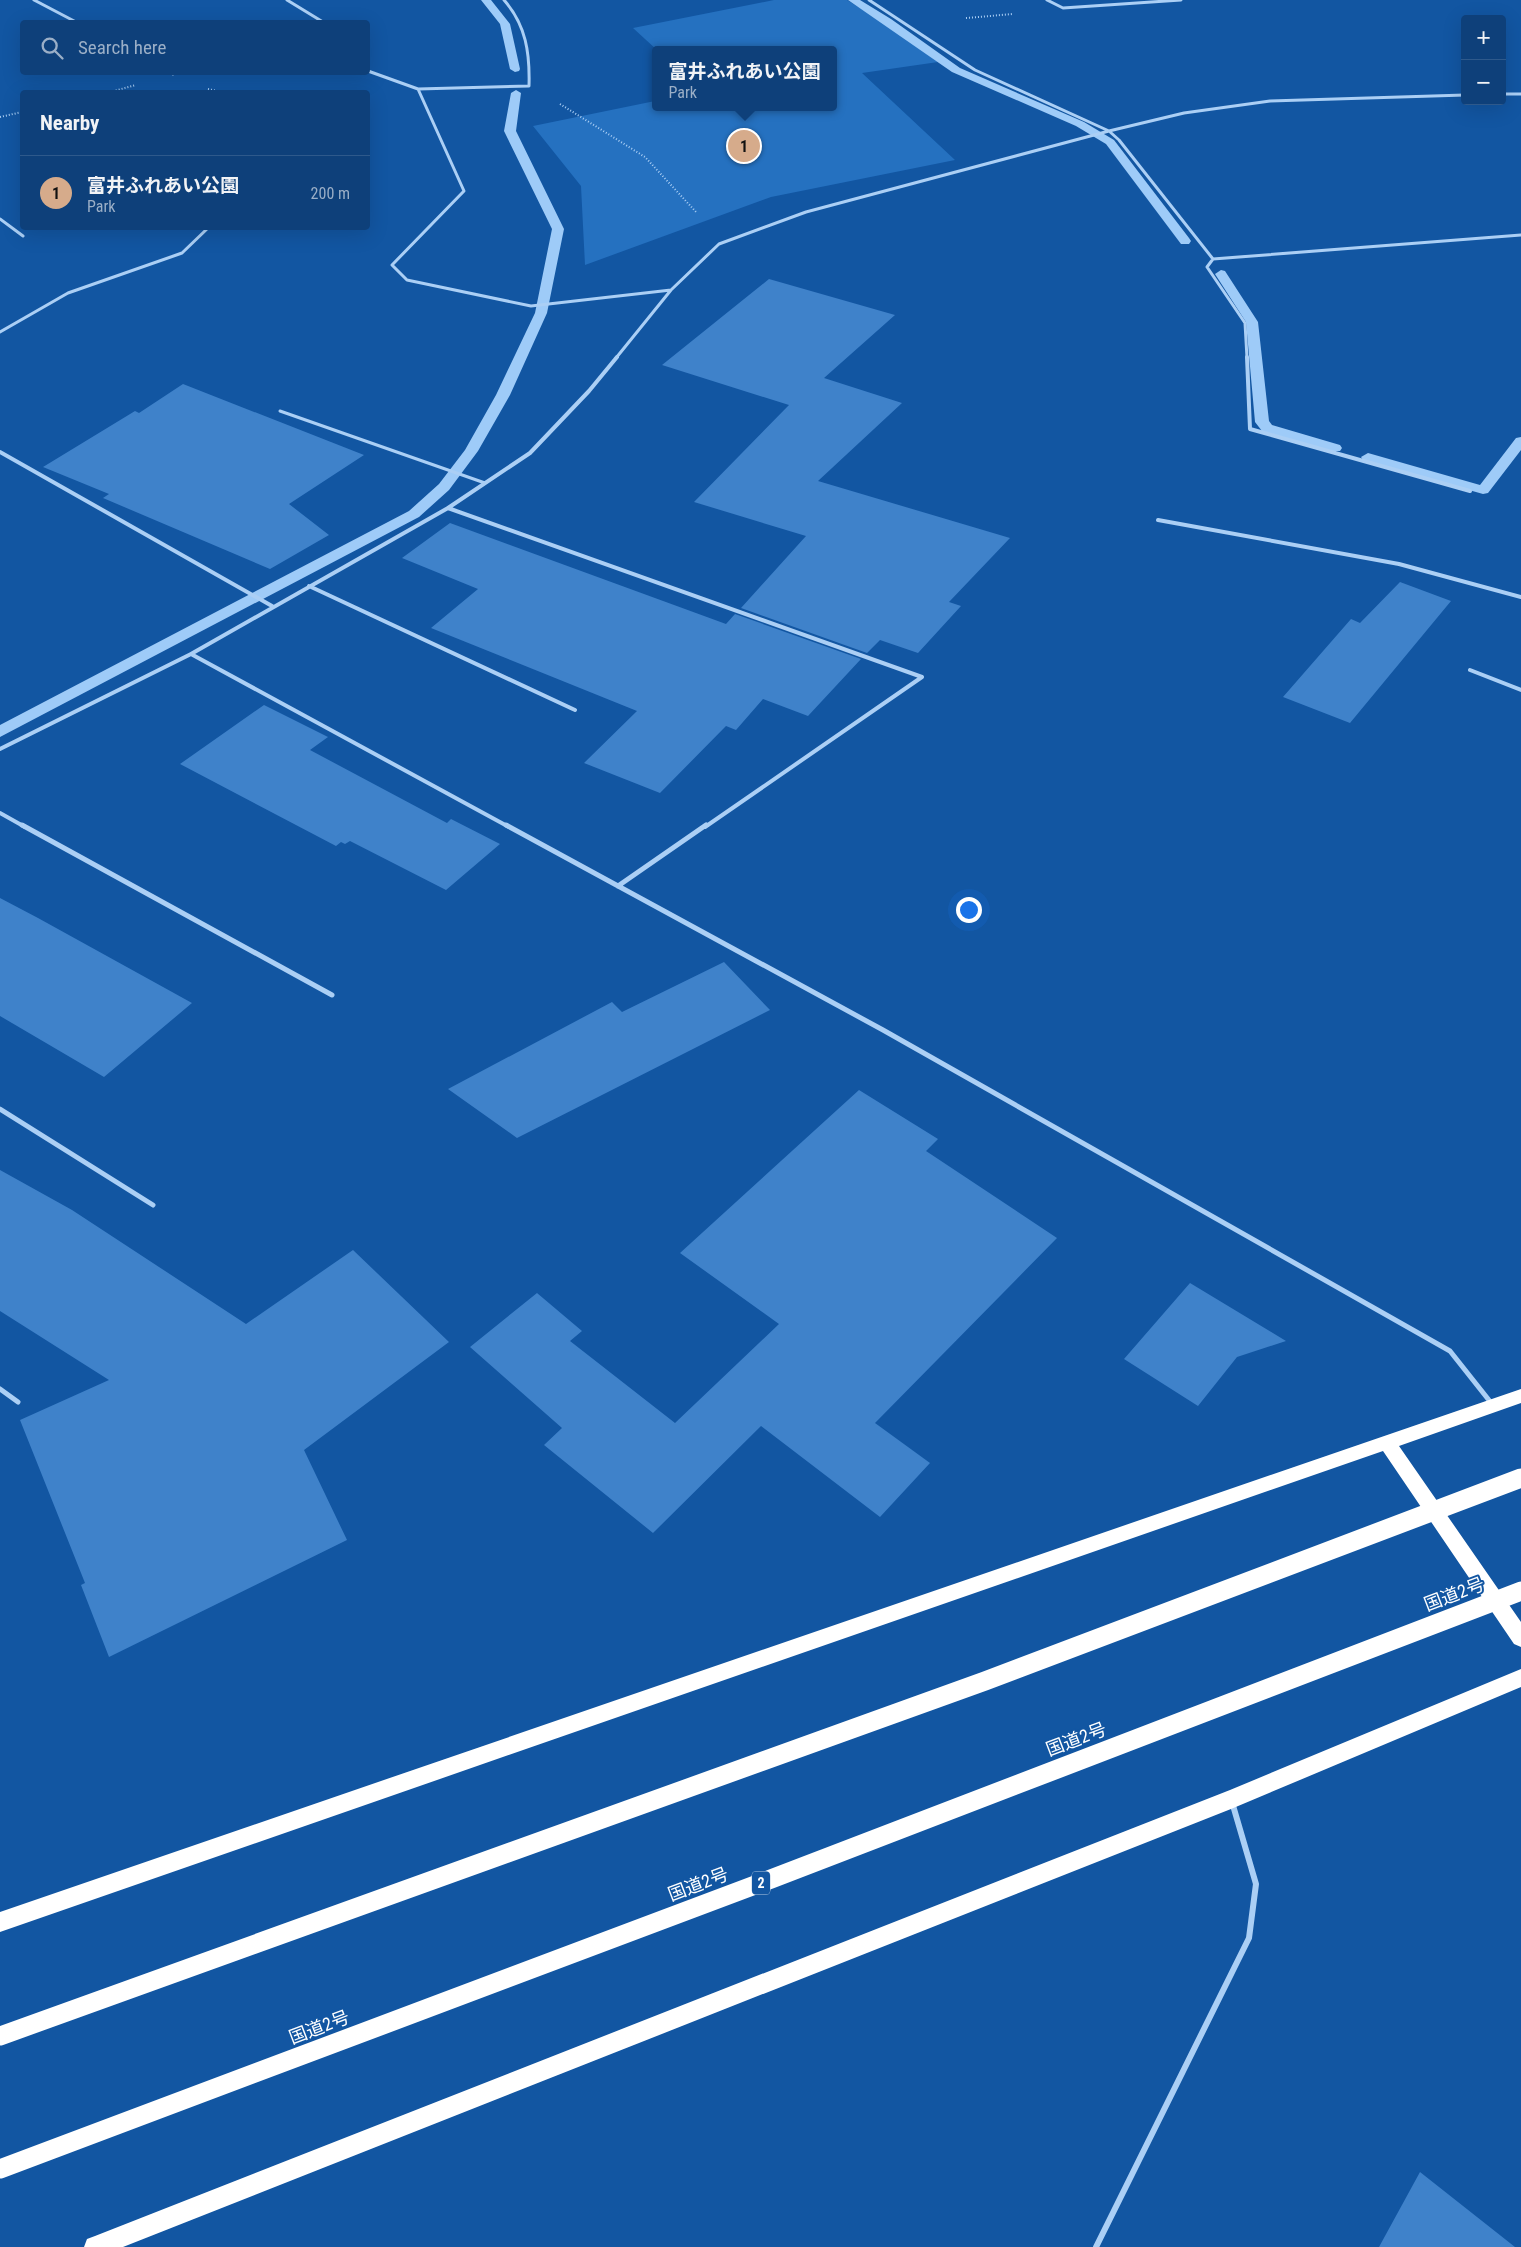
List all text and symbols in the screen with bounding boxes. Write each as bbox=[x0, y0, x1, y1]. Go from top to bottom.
map controls bbox=[1461, 15, 1506, 105]
button: + bbox=[1461, 15, 1506, 60]
search box bbox=[20, 20, 370, 75]
icon: search bbox=[38, 34, 66, 62]
text: Search here bbox=[78, 36, 166, 59]
popup bbox=[652, 46, 837, 111]
text: 富井ふれあい公園 bbox=[668, 60, 821, 83]
button: − bbox=[1461, 60, 1506, 105]
text: Park bbox=[668, 83, 697, 102]
text: Nearby bbox=[40, 111, 99, 135]
pin: 1 bbox=[728, 127, 760, 165]
text: 富井ふれあい公園 bbox=[87, 174, 239, 197]
text: 1 bbox=[52, 184, 60, 203]
text: 200 m bbox=[311, 184, 350, 203]
text: Park bbox=[87, 197, 116, 216]
your location bbox=[956, 897, 982, 923]
street label: 国道2号 bbox=[1421, 1573, 1487, 1615]
street label: 国道2号 bbox=[1043, 1718, 1109, 1760]
street label: 国道2号 bbox=[665, 1863, 731, 1905]
road number: 2 bbox=[752, 1872, 770, 1895]
street label: 国道2号 bbox=[286, 2006, 352, 2048]

